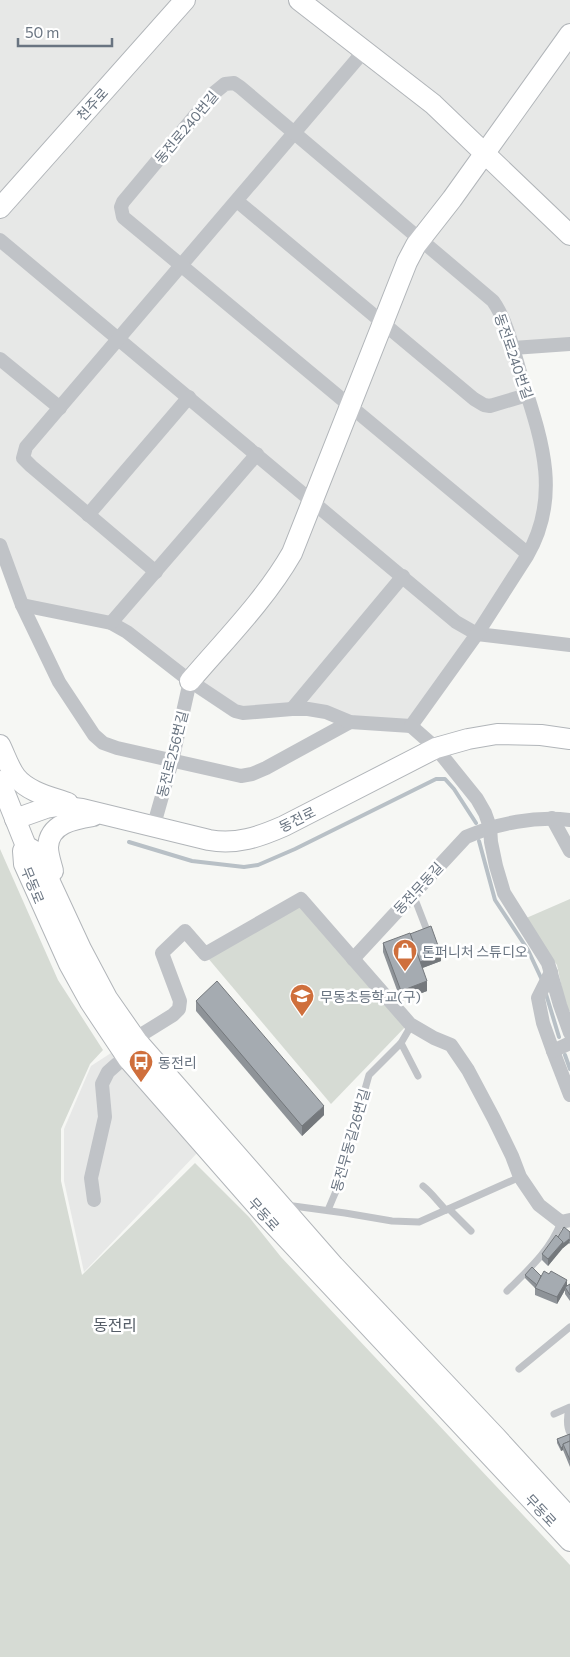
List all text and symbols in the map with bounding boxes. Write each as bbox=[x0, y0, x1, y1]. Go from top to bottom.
scale bar bbox=[18, 15, 111, 47]
text: 50 m bbox=[25, 23, 59, 41]
street label: 천주로 bbox=[73, 84, 111, 124]
street label: 동전로240번길 bbox=[151, 87, 221, 167]
street label: 동전로240번길 bbox=[491, 311, 537, 401]
street label: 동전로256번길 bbox=[153, 709, 191, 799]
street label: 동전로 bbox=[276, 803, 318, 835]
street label: 동전무동길 bbox=[390, 859, 446, 917]
street label: 무동로 bbox=[18, 864, 48, 906]
shop icon: 톤퍼니처 스튜디오 bbox=[392, 938, 418, 972]
place label: 톤퍼니처 스튜디오 bbox=[422, 943, 528, 960]
school or university icon: 무동초등학교(구) bbox=[289, 983, 315, 1017]
place label: 무동초등학교(구) bbox=[320, 988, 421, 1005]
bus stop icon: 동전리 bbox=[128, 1049, 154, 1083]
place label: 동전리 bbox=[158, 1054, 197, 1071]
street label: 동전무동길26번길 bbox=[327, 1087, 373, 1193]
street label: 무동로 bbox=[245, 1194, 283, 1234]
district label: 동전리 bbox=[93, 1315, 137, 1334]
street label: 무동로 bbox=[522, 1490, 560, 1530]

